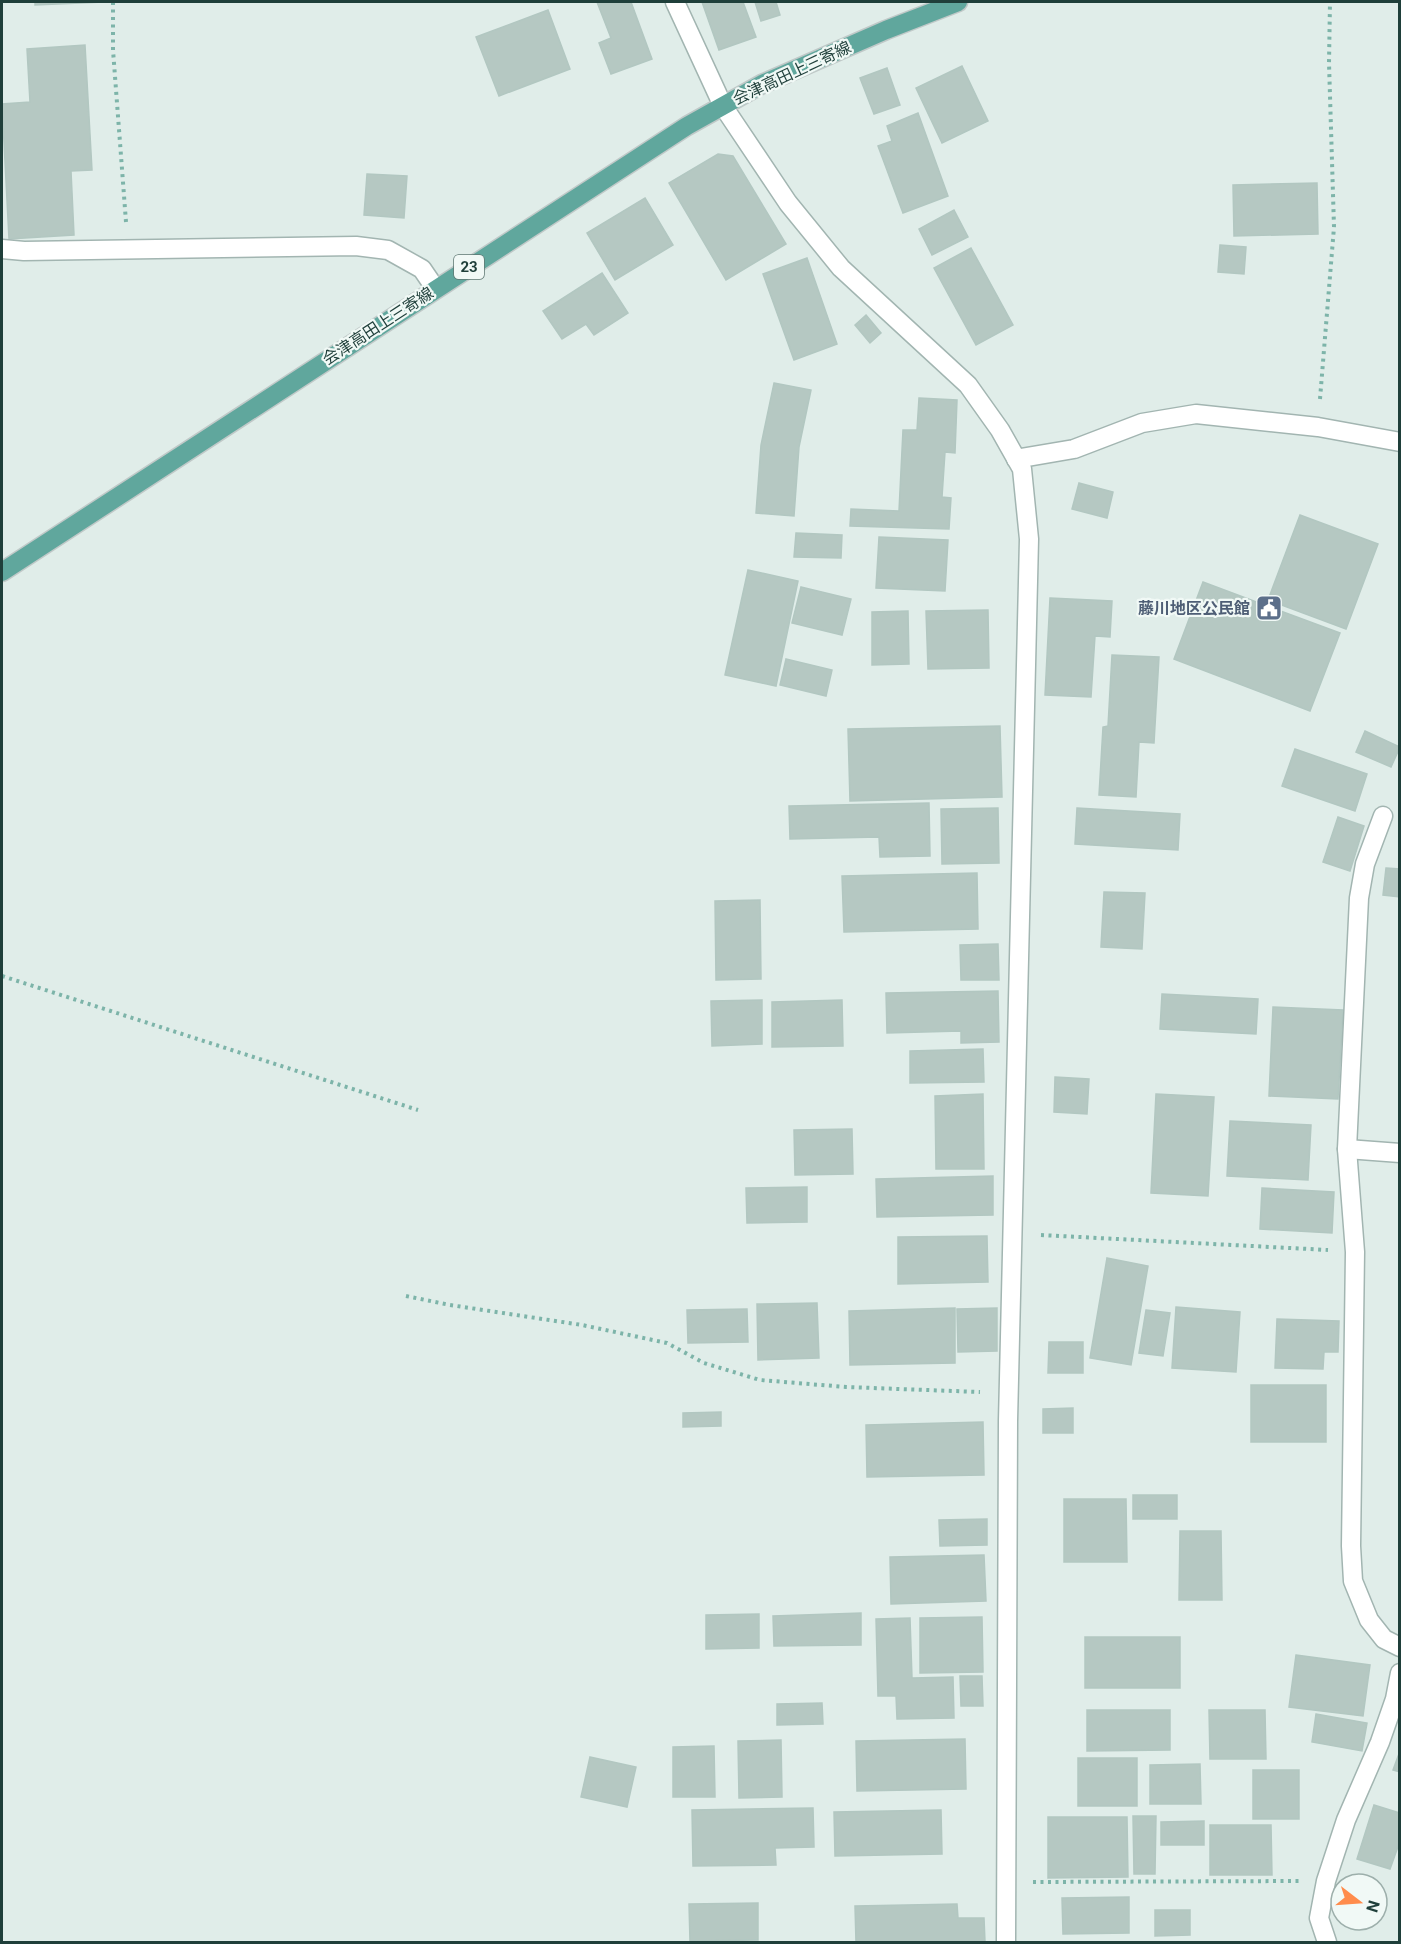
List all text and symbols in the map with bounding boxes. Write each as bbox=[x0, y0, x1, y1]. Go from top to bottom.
street label: 会津高田上三寄線 bbox=[730, 37, 854, 109]
road number: 23 bbox=[454, 255, 484, 279]
street label: 会津高田上三寄線 bbox=[319, 283, 437, 369]
public building icon: 藤川地区公民館 bbox=[1254, 593, 1284, 623]
place label: 藤川地区公民館 bbox=[1138, 599, 1250, 618]
north arrow bbox=[1329, 1872, 1389, 1932]
text: N bbox=[1362, 1898, 1384, 1914]

